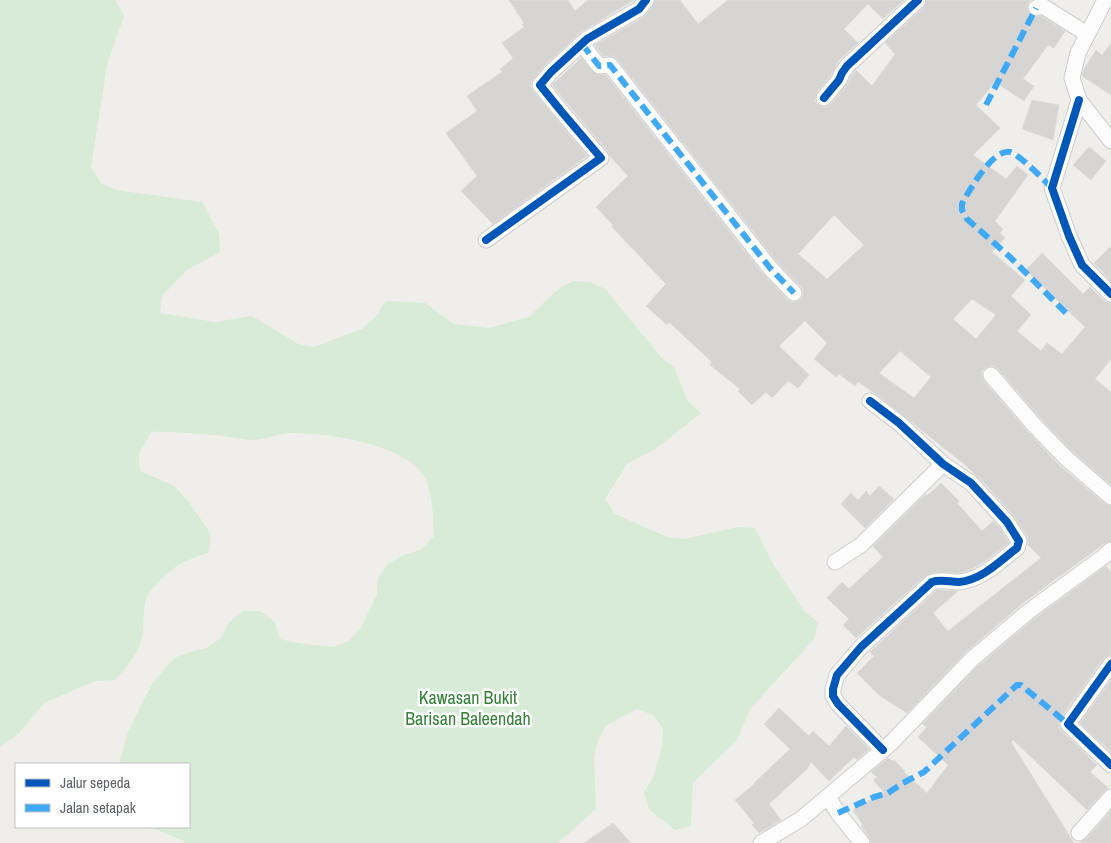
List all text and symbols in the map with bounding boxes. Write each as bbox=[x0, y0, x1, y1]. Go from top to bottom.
park label: Kawasan Bukit Barisan Baleendah bbox=[405, 685, 531, 731]
legend bbox=[15, 763, 190, 828]
text: Jalur sepeda bbox=[60, 772, 131, 793]
text: Jalan setapak bbox=[60, 797, 137, 818]

